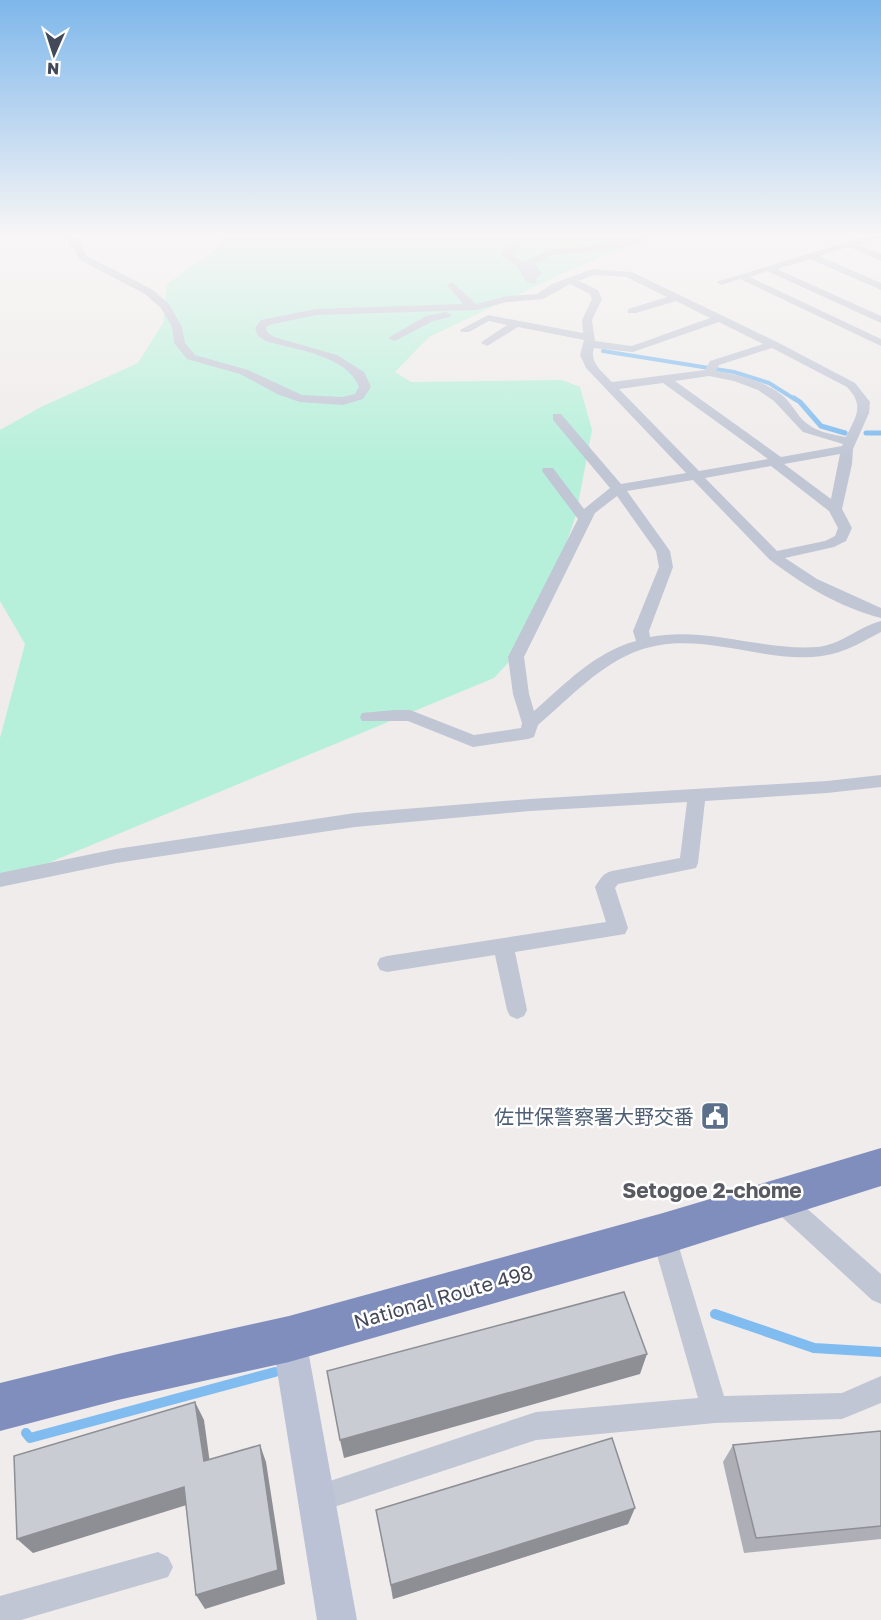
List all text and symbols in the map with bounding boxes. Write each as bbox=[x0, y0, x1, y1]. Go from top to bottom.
north arrow bbox=[24, 24, 84, 84]
text: N bbox=[47, 59, 60, 79]
public building icon: 佐世保警察署大野交番 bbox=[699, 1100, 731, 1132]
place label: 佐世保警察署大野交番 bbox=[494, 1104, 694, 1128]
district label: Setogoe 2-chome bbox=[622, 1177, 802, 1203]
street label: National Route 498 bbox=[351, 1259, 535, 1333]

